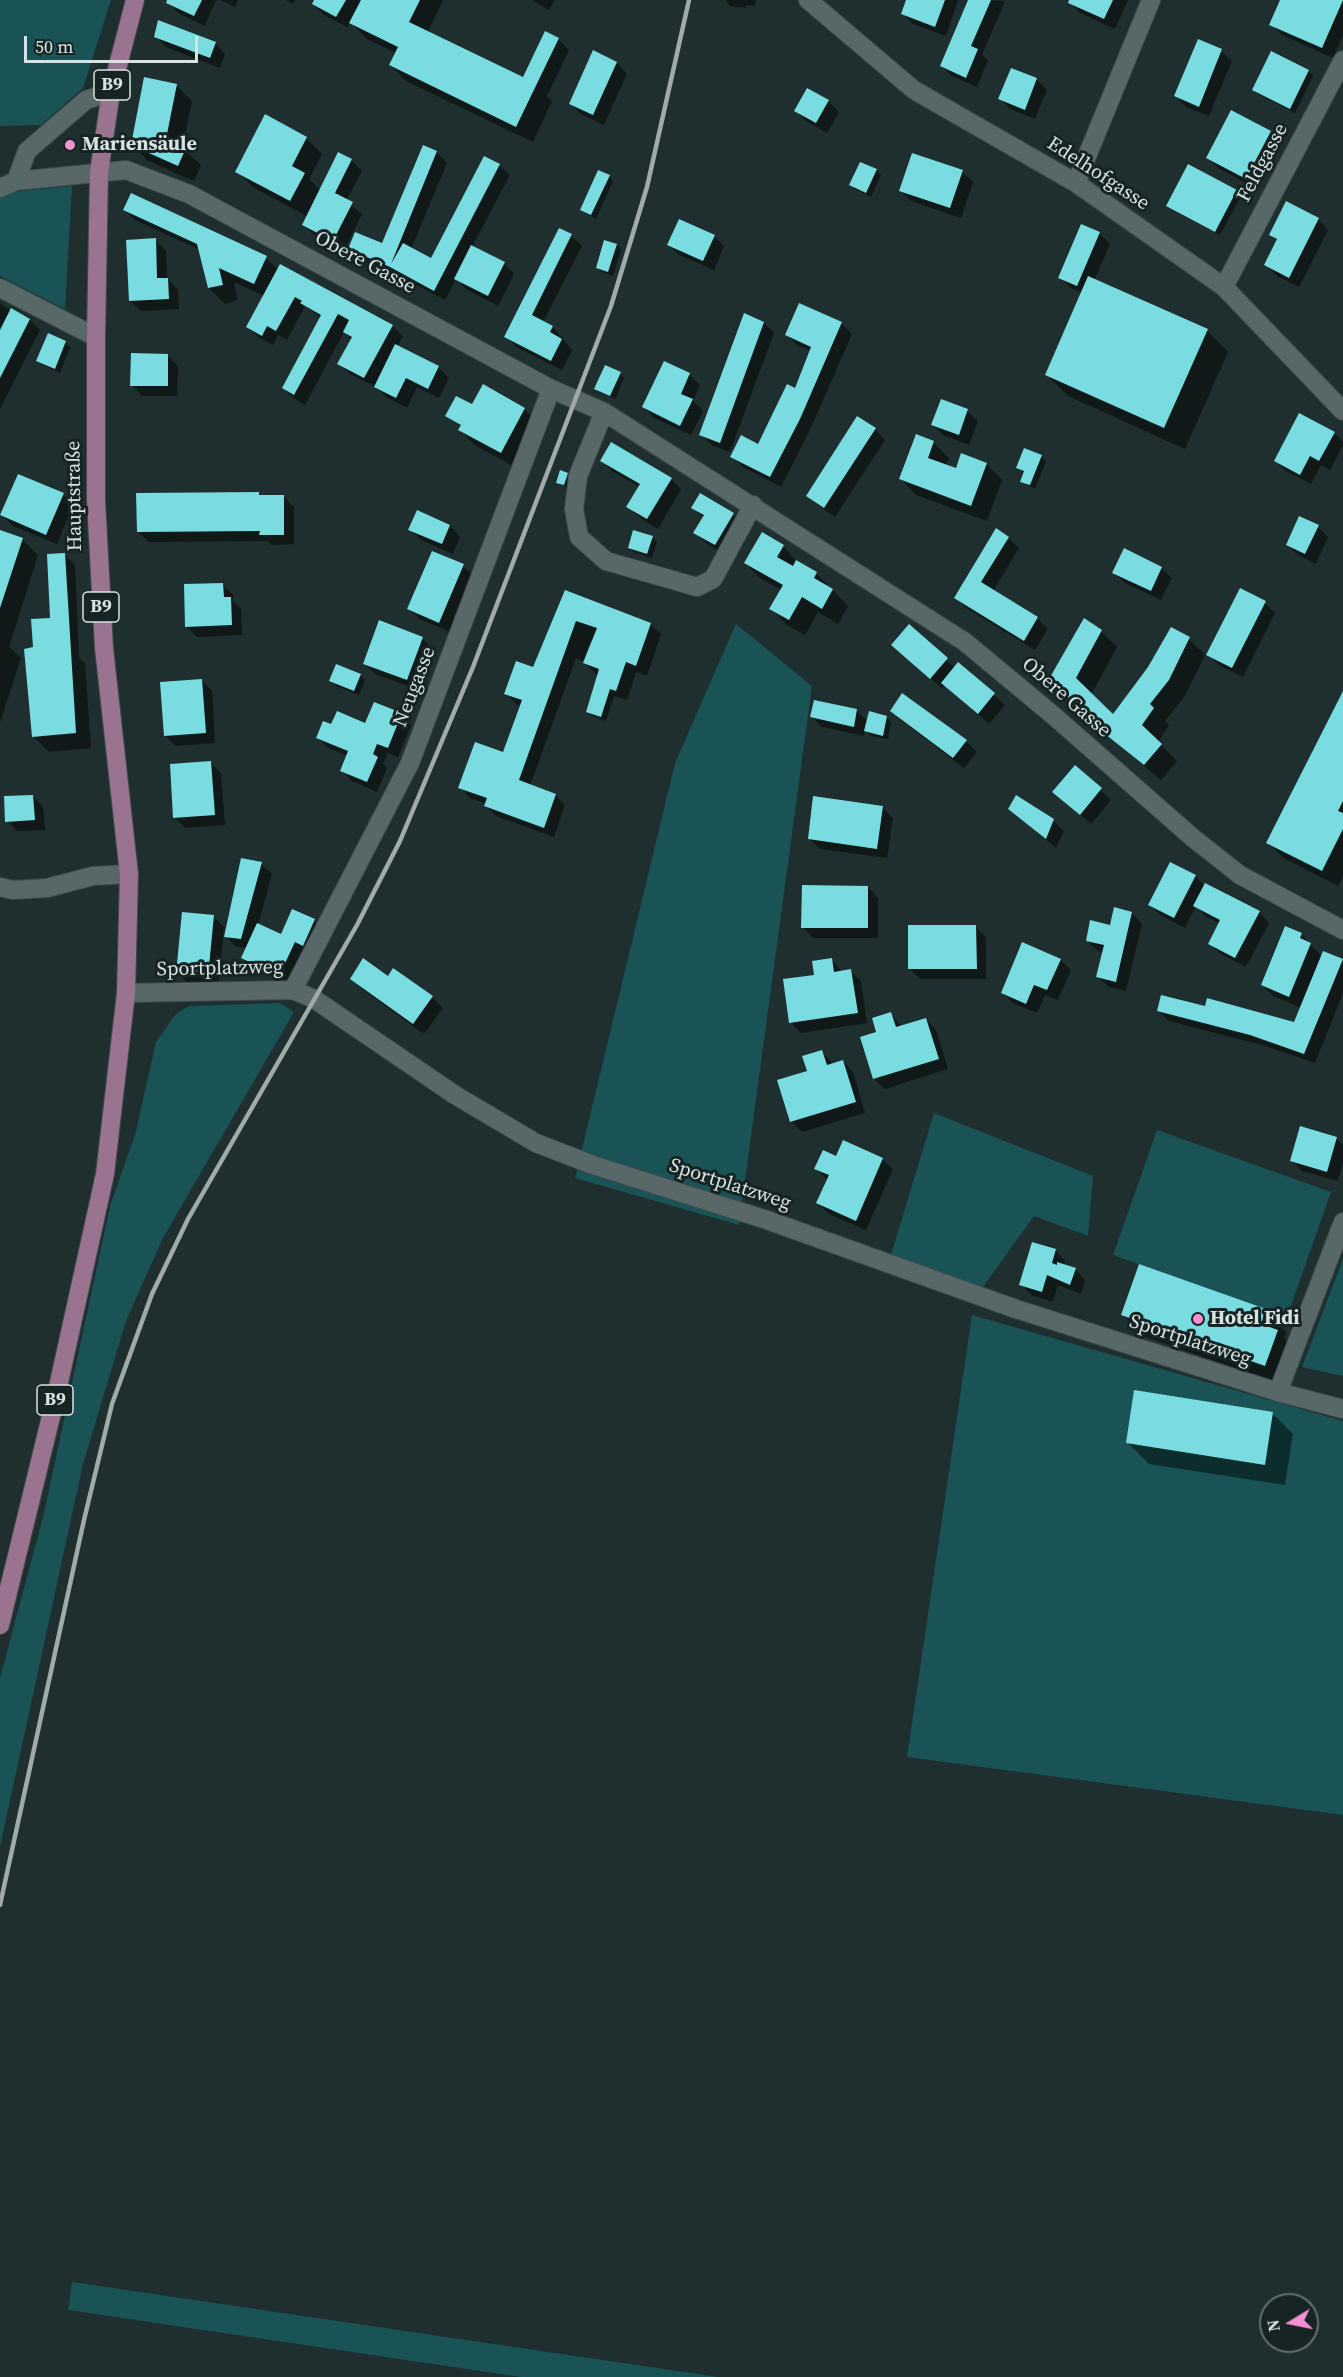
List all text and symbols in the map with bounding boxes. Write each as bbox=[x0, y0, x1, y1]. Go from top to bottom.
scale bar bbox=[27, 24, 201, 62]
text: 50 m bbox=[35, 34, 73, 59]
road number: B9 bbox=[94, 70, 130, 100]
street label: Feldgasse bbox=[1232, 120, 1294, 206]
street label: Edelhofgasse bbox=[1042, 132, 1154, 216]
place label: Mariensäule bbox=[82, 133, 197, 157]
marker: Mariensäule bbox=[63, 138, 77, 152]
street label: Obere Gasse bbox=[311, 226, 419, 300]
street label: Hauptstraße bbox=[62, 440, 88, 552]
road number: B9 bbox=[83, 592, 119, 622]
street label: Neugasse bbox=[389, 644, 441, 730]
street label: Obere Gasse bbox=[1016, 653, 1116, 743]
street label: Sportplatzweg bbox=[157, 956, 283, 982]
street label: Sportplatzweg bbox=[666, 1154, 794, 1216]
place label: Hotel Fidi bbox=[1210, 1307, 1300, 1331]
street label: Sportplatzweg bbox=[1126, 1310, 1254, 1372]
marker: Hotel Fidi bbox=[1191, 1312, 1205, 1326]
road number: B9 bbox=[37, 1385, 73, 1415]
north arrow bbox=[1259, 2293, 1319, 2353]
text: N bbox=[1261, 2318, 1285, 2333]

